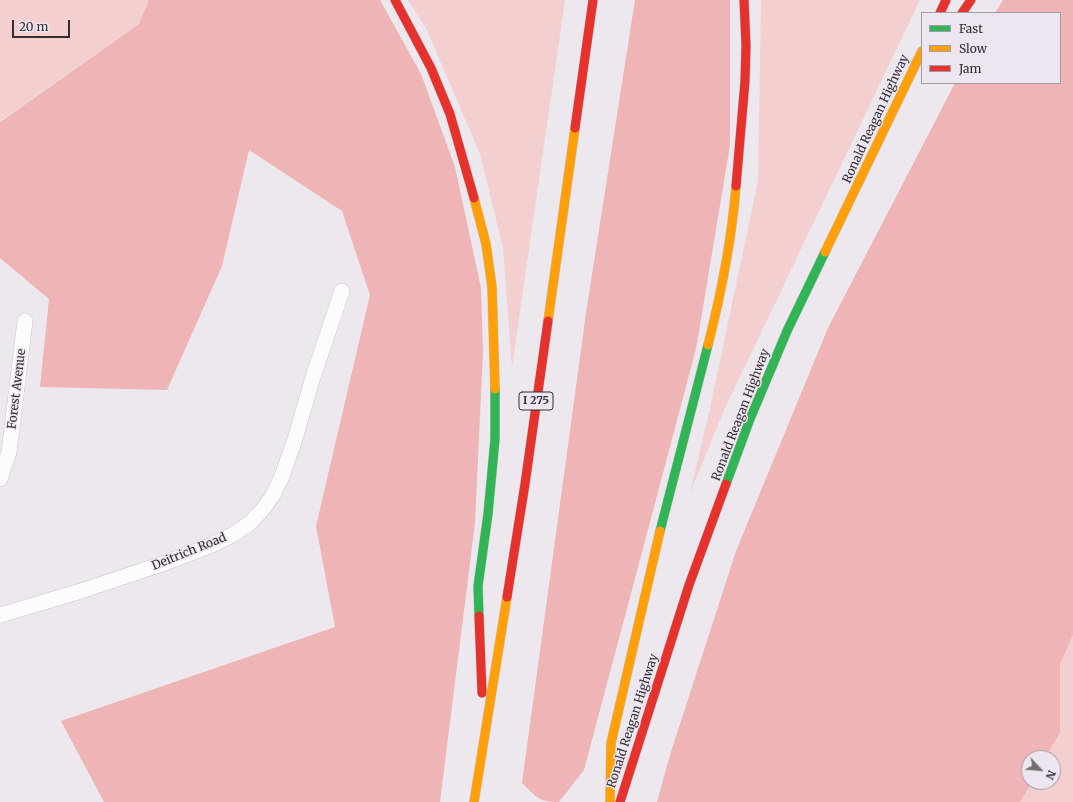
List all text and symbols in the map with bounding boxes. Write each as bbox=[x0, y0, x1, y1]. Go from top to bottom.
scale bar bbox=[14, 12, 72, 38]
legend bbox=[921, 12, 1061, 84]
text: 20 m bbox=[19, 19, 48, 34]
text: Fast bbox=[959, 21, 983, 36]
text: Slow bbox=[959, 41, 987, 56]
street label: Ronald Reagan Highway bbox=[840, 52, 912, 186]
text: Jam bbox=[959, 61, 981, 76]
street label: Ronald Reagan Highway bbox=[709, 347, 773, 483]
street label: Forest Avenue bbox=[5, 348, 29, 430]
road number: I 275 bbox=[519, 392, 553, 410]
street label: Deitrich Road bbox=[150, 531, 228, 573]
street label: Ronald Reagan Highway bbox=[604, 652, 662, 790]
north arrow bbox=[1021, 750, 1061, 790]
text: N bbox=[1043, 768, 1059, 782]

